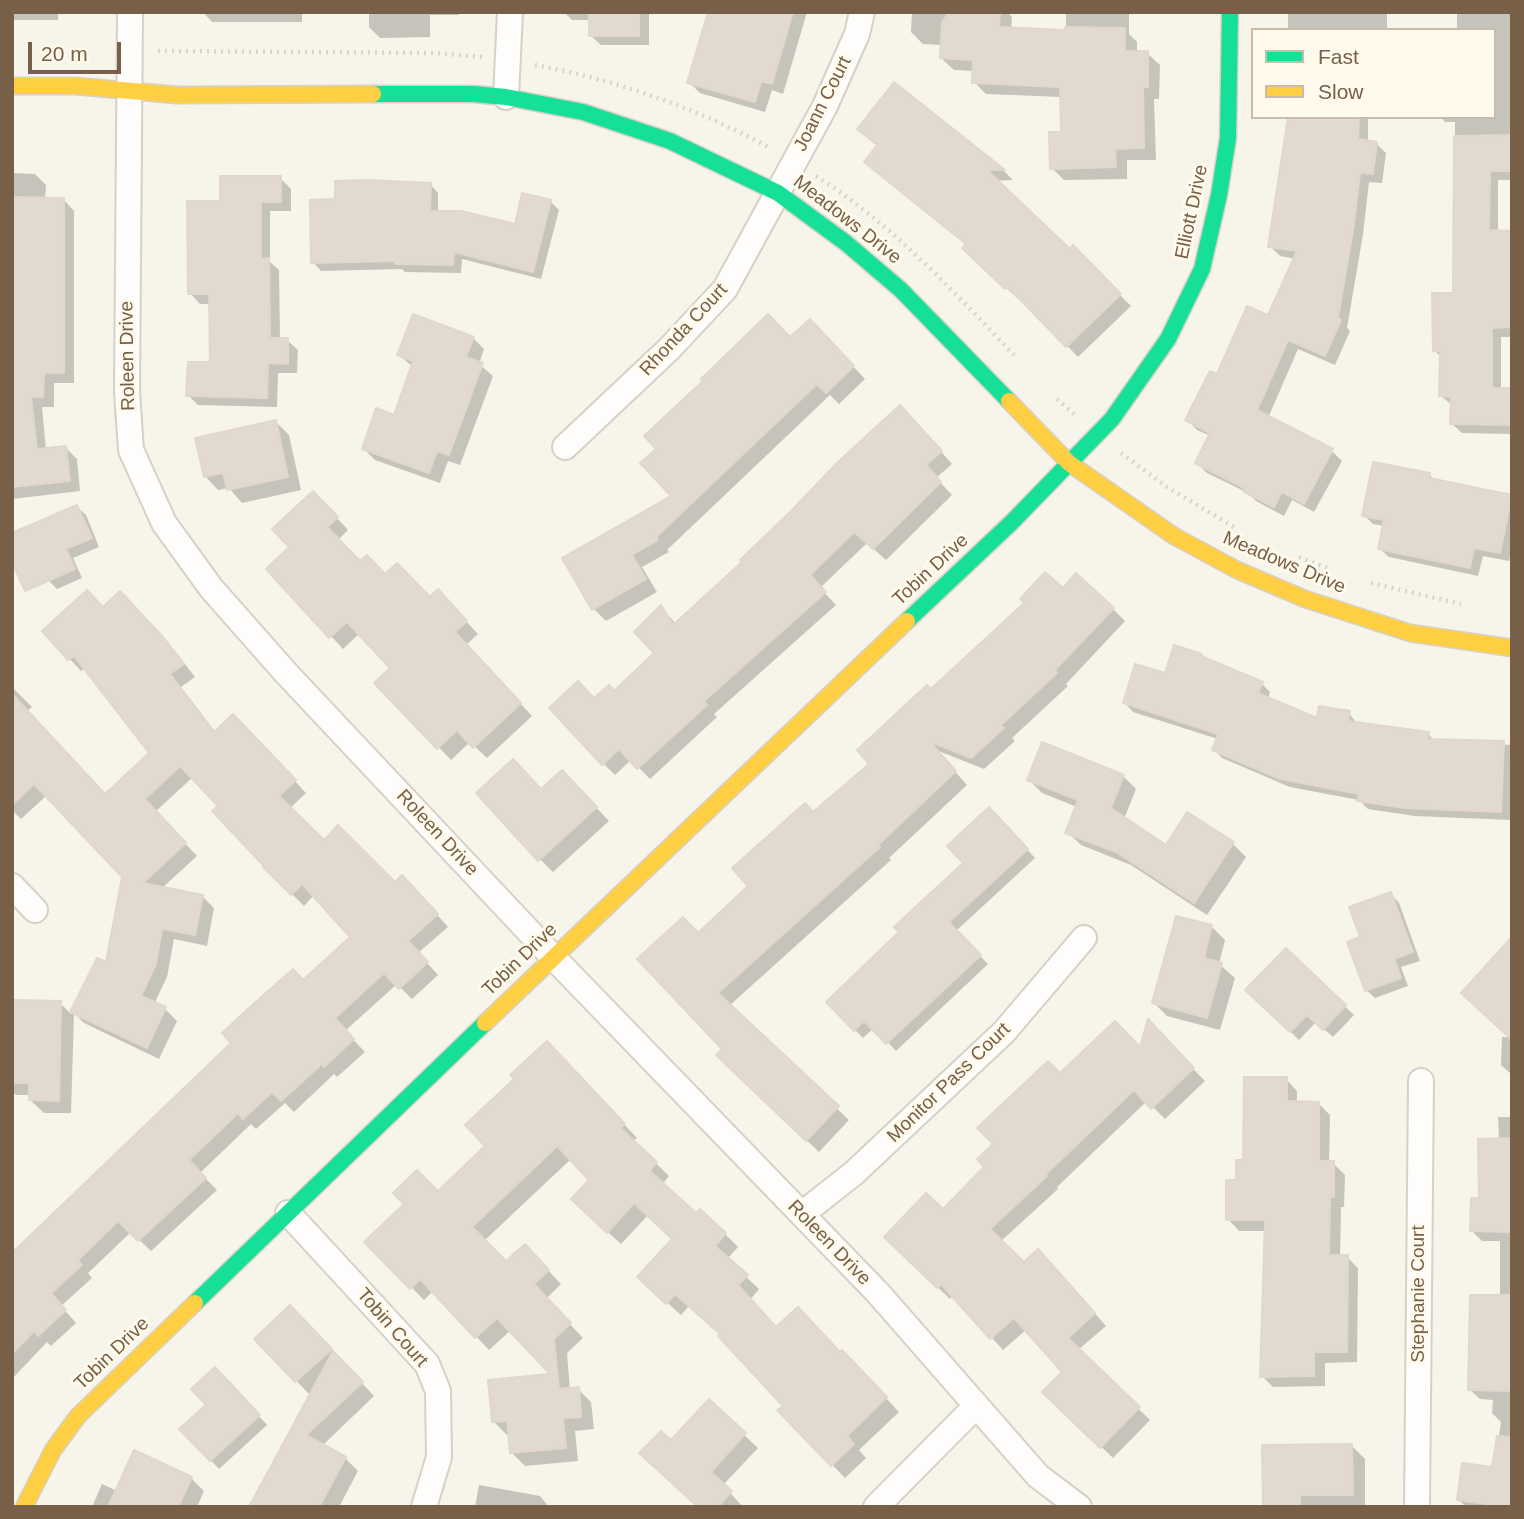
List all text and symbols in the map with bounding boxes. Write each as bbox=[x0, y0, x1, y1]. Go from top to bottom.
scale bar bbox=[32, 28, 124, 72]
legend bbox=[1251, 28, 1496, 119]
text: 20 m bbox=[41, 42, 88, 65]
text: Fast bbox=[1318, 45, 1359, 68]
street label: Joann Court bbox=[789, 53, 857, 155]
text: Slow bbox=[1318, 80, 1364, 103]
street label: Elliott Drive bbox=[1171, 163, 1213, 261]
street label: Meadows Drive bbox=[788, 171, 906, 269]
street label: Rhonda Court bbox=[635, 279, 733, 381]
street label: Roleen Drive bbox=[116, 301, 140, 411]
street label: Meadows Drive bbox=[1219, 527, 1349, 599]
street label: Tobin Drive bbox=[888, 529, 974, 611]
street label: Roleen Drive bbox=[391, 785, 483, 881]
street label: Tobin Drive bbox=[478, 919, 562, 1001]
street label: Monitor Pass Court bbox=[883, 1018, 1015, 1148]
street label: Roleen Drive bbox=[783, 1196, 875, 1290]
street label: Stephanie Court bbox=[1408, 1225, 1430, 1363]
street label: Tobin Court bbox=[352, 1284, 432, 1372]
street label: Tobin Drive bbox=[70, 1313, 154, 1395]

